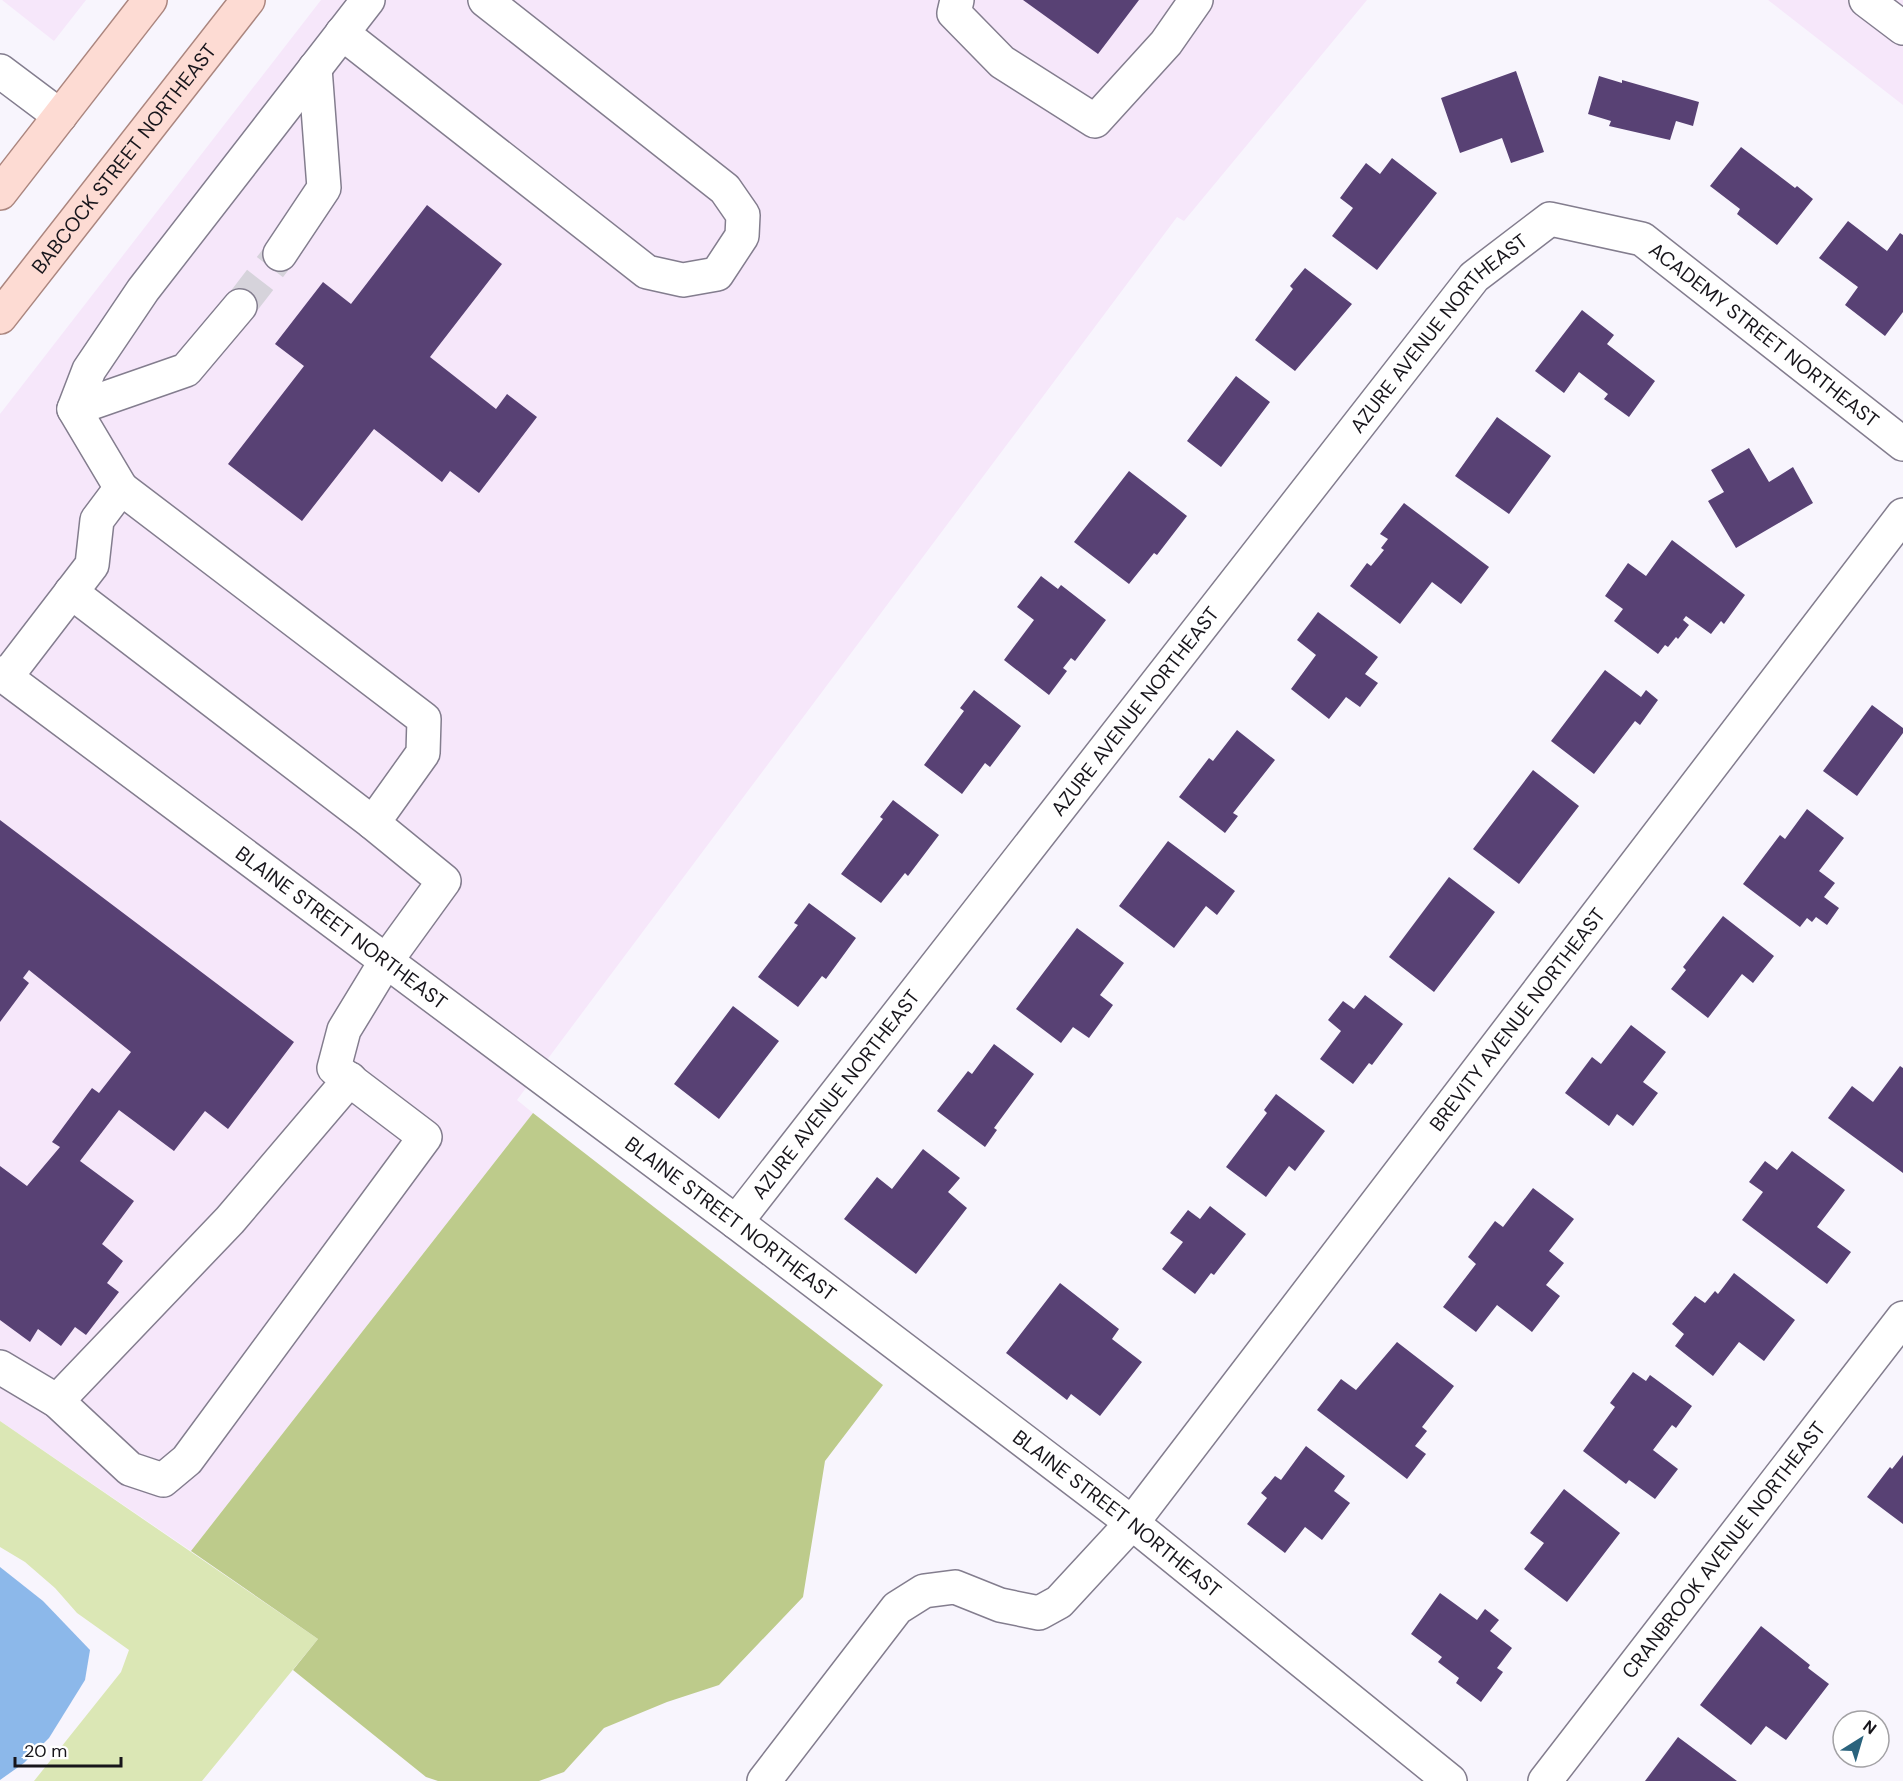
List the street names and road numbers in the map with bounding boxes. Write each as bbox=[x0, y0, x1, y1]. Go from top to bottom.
street label: BABCOCK STREET NORTHEAST bbox=[26, 38, 222, 279]
street label: AZURE AVENUE NORTHEAST bbox=[1344, 228, 1533, 438]
street label: ACADEMY STREET NORTHEAST bbox=[1644, 237, 1884, 433]
street label: AZURE AVENUE NORTHEAST bbox=[1045, 601, 1225, 821]
street label: BLAINE STREET NORTHEAST bbox=[230, 840, 453, 1015]
street label: BREVITY AVENUE NORTHEAST bbox=[1424, 903, 1611, 1136]
street label: AZURE AVENUE NORTHEAST bbox=[746, 984, 926, 1204]
street label: BLAINE STREET NORTHEAST bbox=[620, 1131, 842, 1307]
street label: CRANBROOK AVENUE NORTHEAST bbox=[1616, 1416, 1831, 1684]
street label: BLAINE STREET NORTHEAST bbox=[1007, 1424, 1227, 1603]

